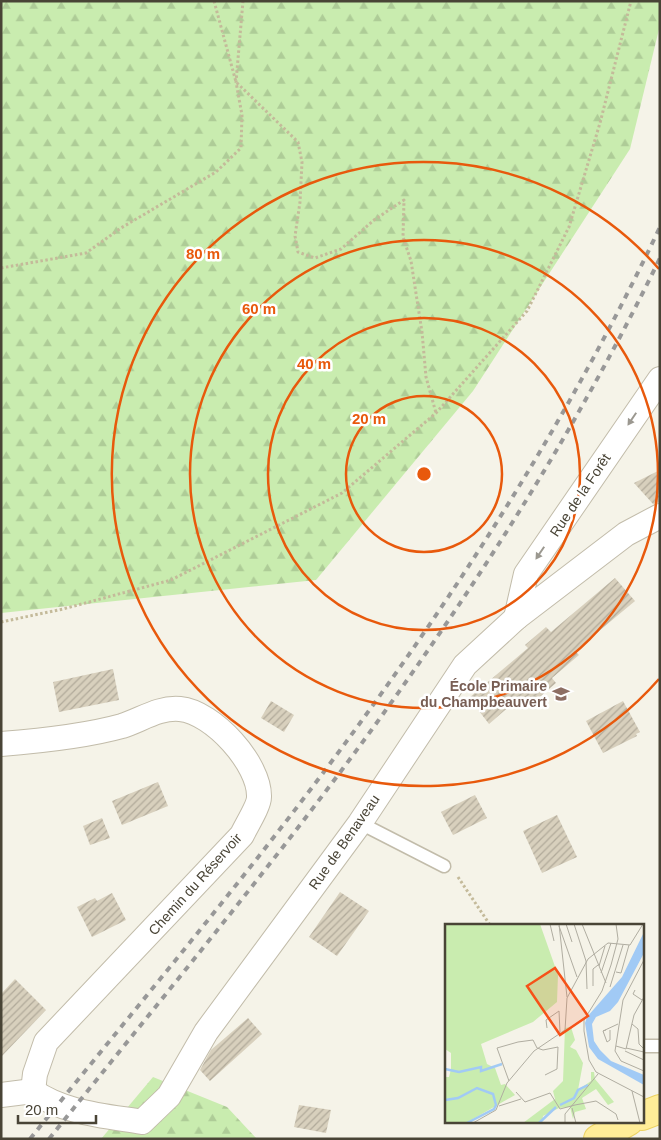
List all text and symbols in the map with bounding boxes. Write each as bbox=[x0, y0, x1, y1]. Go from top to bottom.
text: 80 m bbox=[186, 245, 220, 262]
text: 60 m bbox=[242, 300, 276, 317]
text: 40 m bbox=[297, 355, 331, 372]
text: 20 m bbox=[352, 410, 386, 427]
one-way arrow bbox=[627, 412, 637, 426]
street label: Rue de la Forêt bbox=[546, 450, 614, 539]
centre of rings bbox=[415, 465, 433, 483]
one-way arrow bbox=[535, 546, 545, 560]
place label: École Primaire du Champbeauvert bbox=[420, 678, 547, 710]
school or university icon: École Primaire du Champbeauvert bbox=[551, 684, 571, 704]
street label: Rue de Benaveau bbox=[305, 792, 383, 892]
street label: Chemin du Réservoir bbox=[145, 830, 245, 938]
inset map bbox=[445, 924, 644, 1122]
scale bar bbox=[18, 1092, 95, 1124]
text: 20 m bbox=[25, 1101, 58, 1118]

